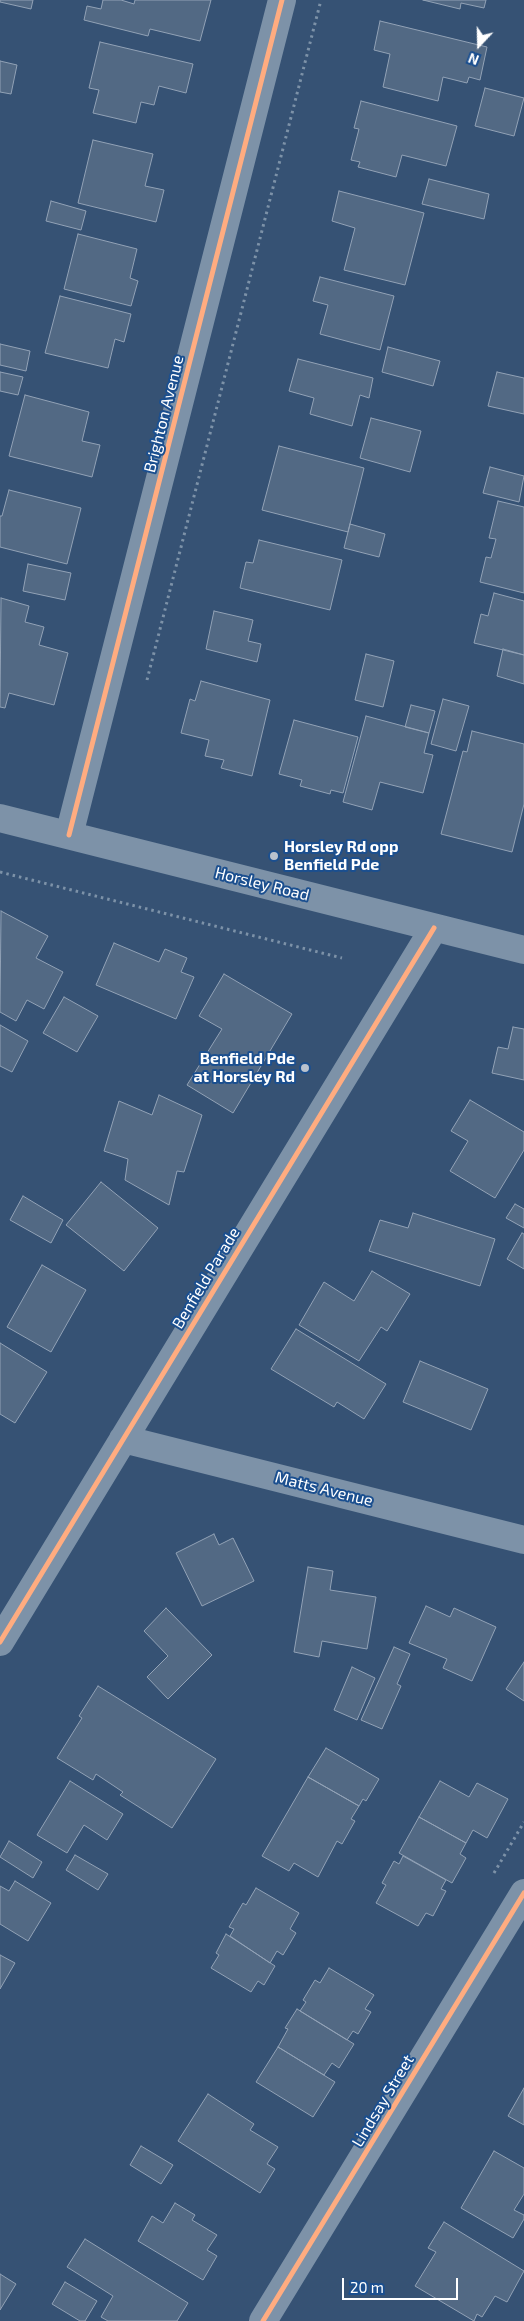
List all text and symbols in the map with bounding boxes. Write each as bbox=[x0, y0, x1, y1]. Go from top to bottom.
north arrow bbox=[454, 20, 504, 70]
text: N bbox=[466, 50, 481, 69]
street label: Brighton Avenue bbox=[140, 353, 188, 475]
place label: Horsley Rd opp Benfield Pde bbox=[284, 837, 398, 875]
marker: Horsley Rd opp Benfield Pde bbox=[268, 850, 280, 862]
street label: Horsley Road bbox=[213, 863, 311, 905]
place label: Benfield Pde at Horsley Rd bbox=[193, 1049, 295, 1087]
marker: Benfield Pde at Horsley Rd bbox=[299, 1062, 311, 1074]
street label: Benfield Parade bbox=[168, 1224, 244, 1332]
street label: Matts Avenue bbox=[273, 1468, 375, 1510]
street label: Lindsay Street bbox=[348, 2051, 418, 2151]
scale bar bbox=[344, 2268, 460, 2300]
text: 20 m bbox=[350, 2278, 384, 2296]

